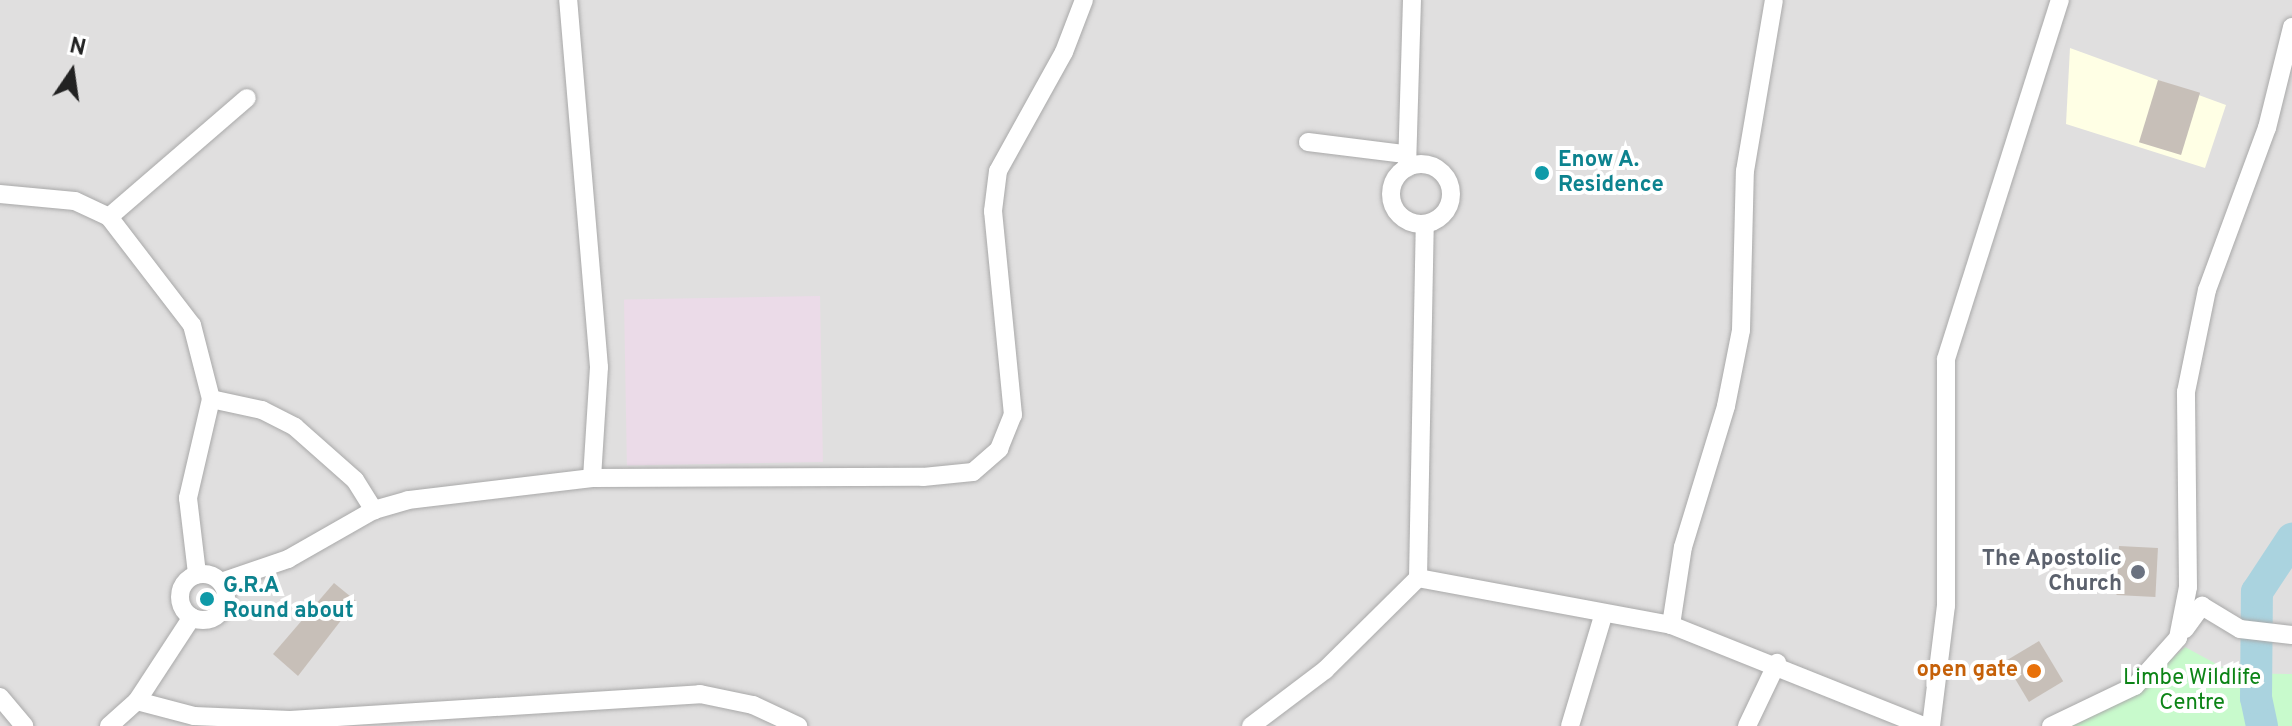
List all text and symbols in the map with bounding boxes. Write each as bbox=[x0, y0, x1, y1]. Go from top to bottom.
north arrow bbox=[32, 32, 112, 112]
text: N bbox=[67, 33, 88, 63]
place label: Enow A. Residence bbox=[1558, 147, 1664, 198]
marker: Enow A. Residence bbox=[1533, 164, 1551, 182]
place label: The Apostolic Church bbox=[1981, 546, 2122, 598]
marker: The Apostolic Church bbox=[2129, 563, 2147, 581]
place label: G.R.A Round about bbox=[223, 573, 354, 624]
marker: G.R.A Round about bbox=[198, 590, 216, 608]
place label: open gate bbox=[1917, 658, 2018, 684]
marker: open gate bbox=[2025, 662, 2043, 680]
park label: Limbe Wildlife Centre bbox=[2123, 665, 2261, 716]

